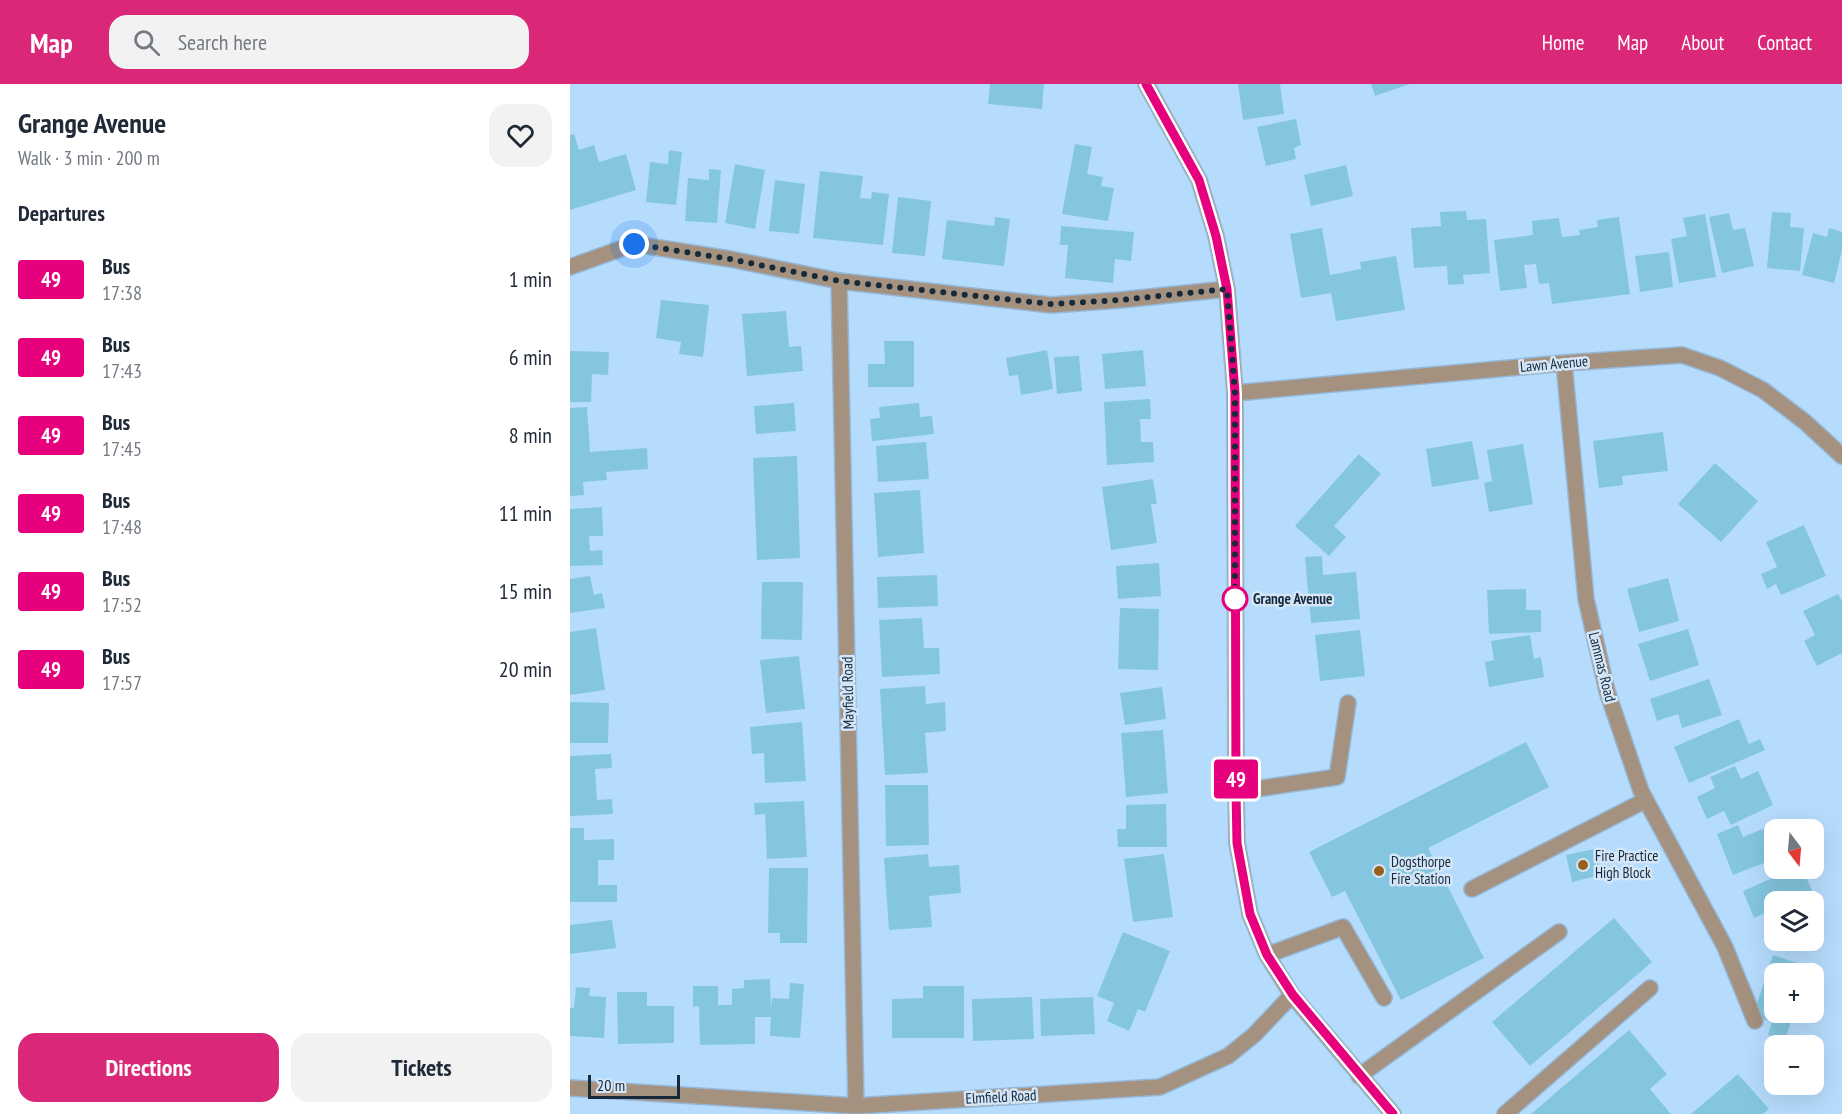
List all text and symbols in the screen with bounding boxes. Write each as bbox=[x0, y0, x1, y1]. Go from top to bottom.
search box bbox=[109, 15, 529, 69]
text: Map bbox=[30, 24, 73, 61]
icon: search bbox=[130, 26, 163, 59]
text: Search here bbox=[178, 28, 267, 56]
text: Home bbox=[1542, 29, 1584, 56]
text: Map bbox=[1617, 29, 1648, 56]
text: About bbox=[1681, 29, 1724, 56]
text: Contact bbox=[1757, 29, 1812, 56]
text: Grange Avenue bbox=[18, 104, 166, 141]
button: heart bbox=[489, 104, 552, 167]
text: Walk · 3 min · 200 m bbox=[18, 145, 160, 171]
text: Departures bbox=[18, 199, 105, 227]
your location bbox=[619, 229, 649, 259]
text: Bus bbox=[102, 252, 130, 280]
text: 1 min bbox=[509, 265, 552, 293]
text: 49 bbox=[41, 266, 61, 293]
text: 17:38 bbox=[102, 280, 142, 306]
text: Bus bbox=[102, 330, 130, 358]
text: 6 min bbox=[509, 343, 552, 371]
text: 49 bbox=[41, 344, 61, 371]
street label: Lawn Avenue bbox=[1519, 351, 1589, 376]
text: 17:43 bbox=[102, 358, 142, 384]
text: Bus bbox=[102, 408, 130, 436]
text: 8 min bbox=[509, 421, 552, 449]
text: 49 bbox=[41, 422, 61, 449]
text: 17:45 bbox=[102, 436, 142, 462]
text: Bus bbox=[102, 486, 130, 514]
text: 11 min bbox=[499, 499, 552, 527]
text: 49 bbox=[41, 500, 61, 527]
text: 17:48 bbox=[102, 514, 142, 540]
text: Bus bbox=[102, 564, 130, 592]
text: 15 min bbox=[499, 577, 552, 605]
text: 49 bbox=[41, 578, 61, 605]
marker: Grange Avenue bbox=[1222, 586, 1248, 612]
place label: Grange Avenue bbox=[1253, 589, 1332, 608]
text: 17:52 bbox=[102, 592, 142, 618]
street label: Lammas Road bbox=[1585, 630, 1620, 704]
text: Bus bbox=[102, 642, 130, 670]
text: 20 min bbox=[499, 655, 552, 683]
text: 49 bbox=[41, 656, 61, 683]
street label: Mayfield Road bbox=[837, 656, 858, 730]
text: 17:57 bbox=[102, 670, 142, 696]
line badge: 49 bbox=[1209, 760, 1263, 798]
text: 49 bbox=[1226, 766, 1246, 793]
north arrow bbox=[1764, 819, 1824, 879]
map controls bbox=[1764, 819, 1824, 1095]
place label: Fire Practice High Block bbox=[1595, 846, 1658, 882]
place label: Dogsthorpe Fire Station bbox=[1391, 852, 1451, 888]
marker: Fire Practice High Block bbox=[1576, 858, 1590, 872]
marker: Dogsthorpe Fire Station bbox=[1372, 864, 1386, 878]
button: layers bbox=[1764, 891, 1824, 951]
button: + bbox=[1764, 963, 1824, 1023]
button: Directions bbox=[18, 1033, 279, 1102]
button: Tickets bbox=[291, 1033, 552, 1102]
button: − bbox=[1764, 1035, 1824, 1095]
scale bar bbox=[588, 1072, 680, 1100]
text: 20 m bbox=[597, 1075, 625, 1095]
street label: Elmfield Road bbox=[965, 1085, 1037, 1108]

